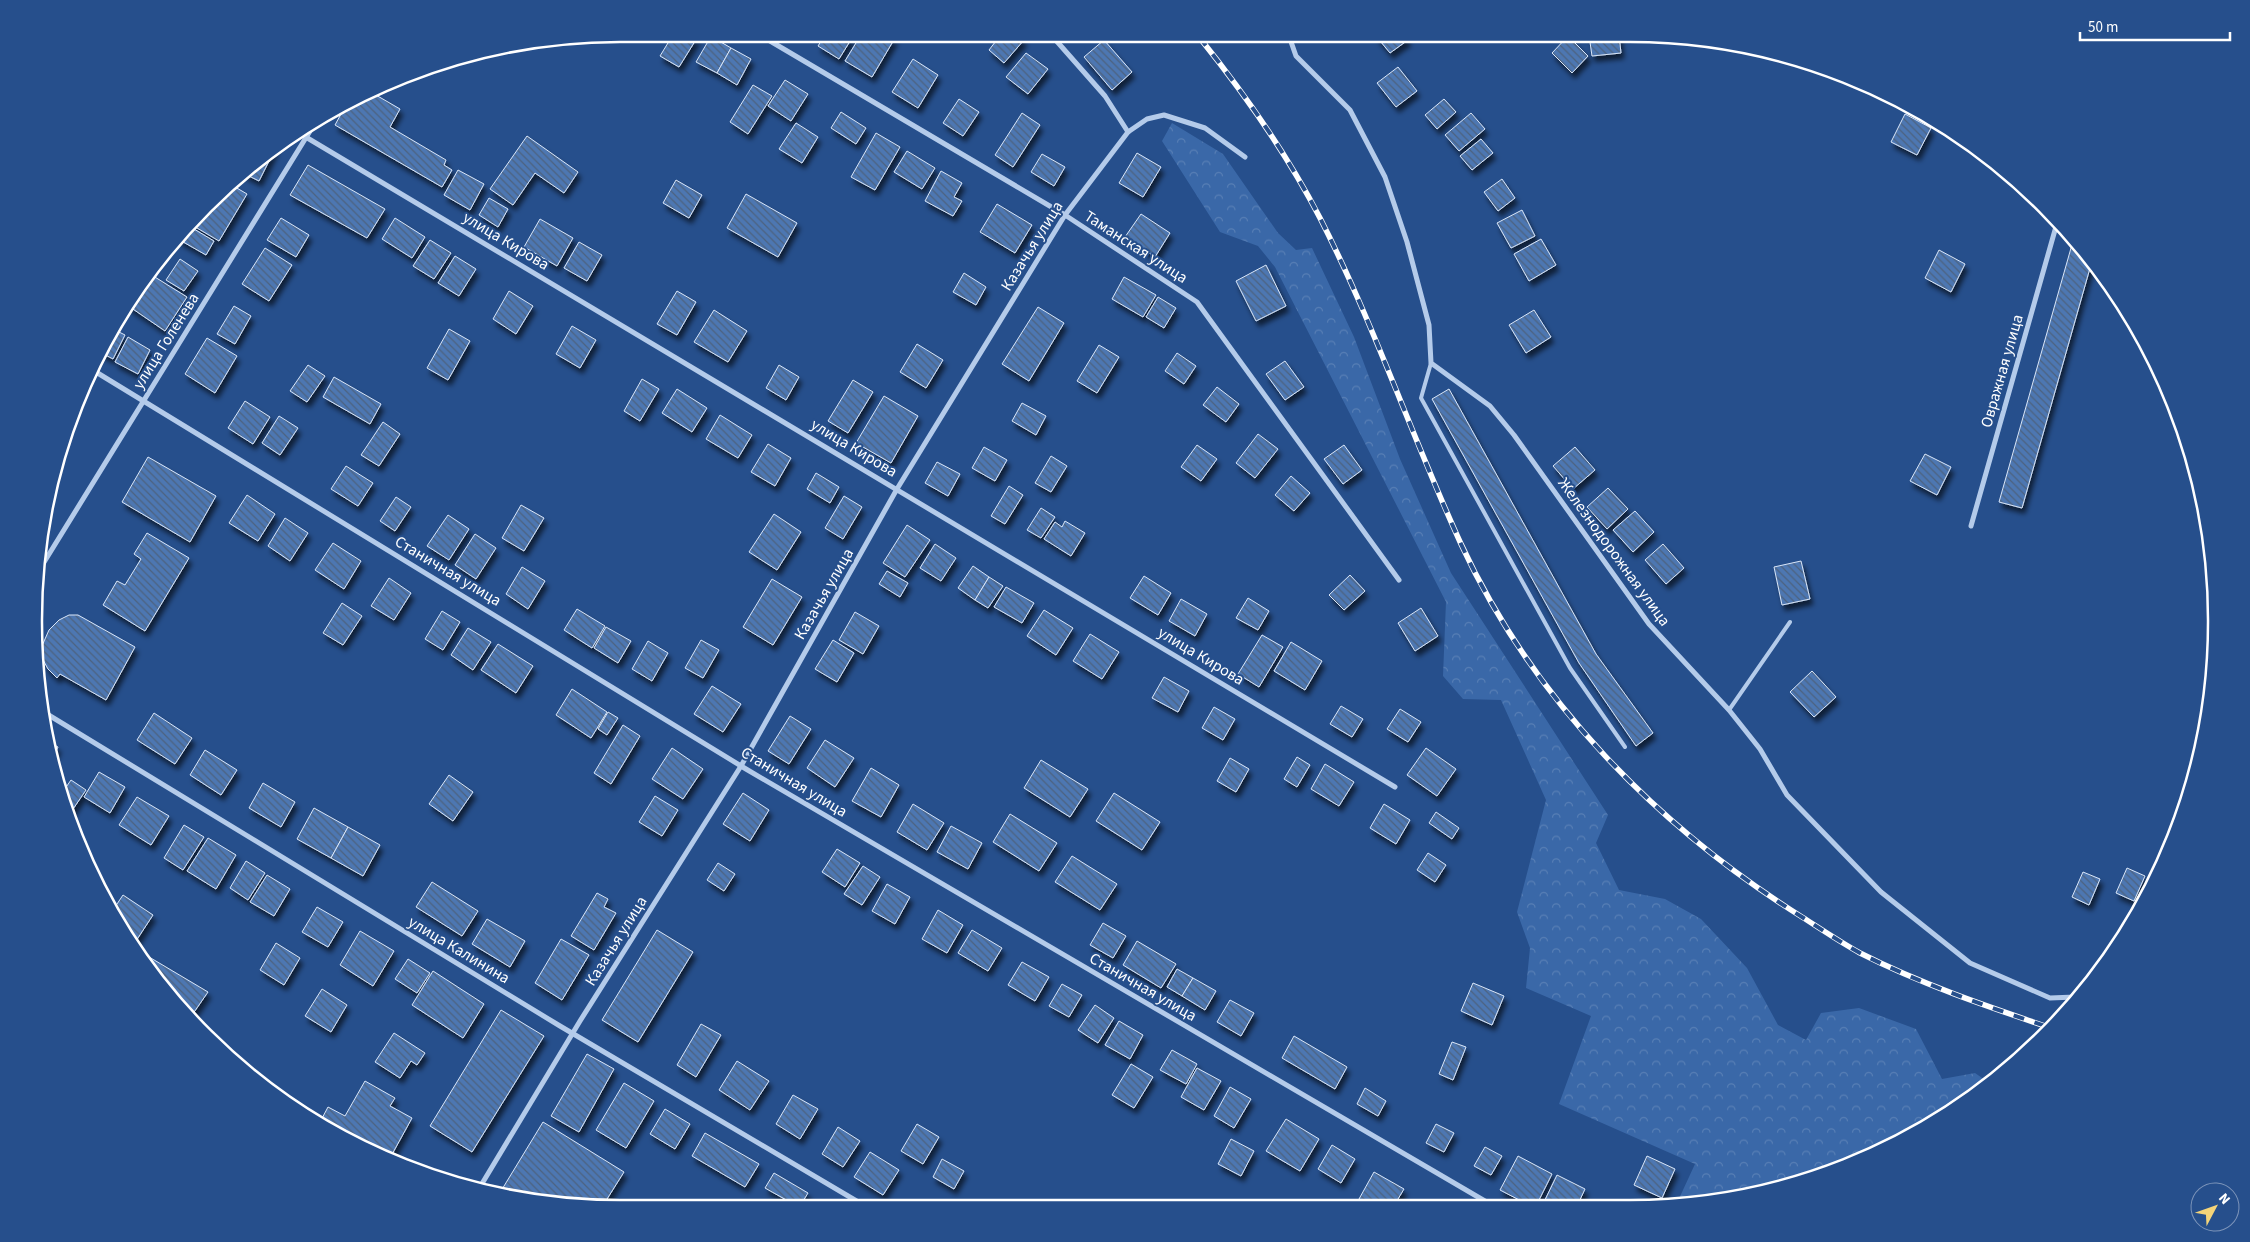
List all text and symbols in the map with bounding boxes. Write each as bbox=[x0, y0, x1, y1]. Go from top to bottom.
scale bar bbox=[2080, 10, 2230, 42]
text: 50 m bbox=[2088, 17, 2118, 38]
street label: Казачья улица bbox=[996, 197, 1068, 295]
street label: Таманская улица bbox=[1080, 205, 1192, 289]
street label: улица Кирова bbox=[459, 207, 553, 275]
street label: улица Голенева bbox=[128, 289, 204, 393]
street label: Овражная улица bbox=[1975, 312, 2029, 430]
street label: улица Кирова bbox=[807, 414, 901, 482]
street label: Железнодорожная улица bbox=[1553, 473, 1675, 631]
street label: Станичная улица bbox=[391, 531, 505, 611]
street label: Казачья улица bbox=[789, 544, 859, 644]
street label: улица Кирова bbox=[1154, 622, 1248, 690]
street label: Станичная улица bbox=[737, 742, 851, 822]
street label: Казачья улица bbox=[580, 892, 652, 990]
street label: улица Калинина bbox=[404, 911, 514, 989]
street label: Станичная улица bbox=[1085, 947, 1201, 1027]
north arrow bbox=[2190, 1182, 2240, 1232]
text: N bbox=[2213, 1189, 2235, 1209]

